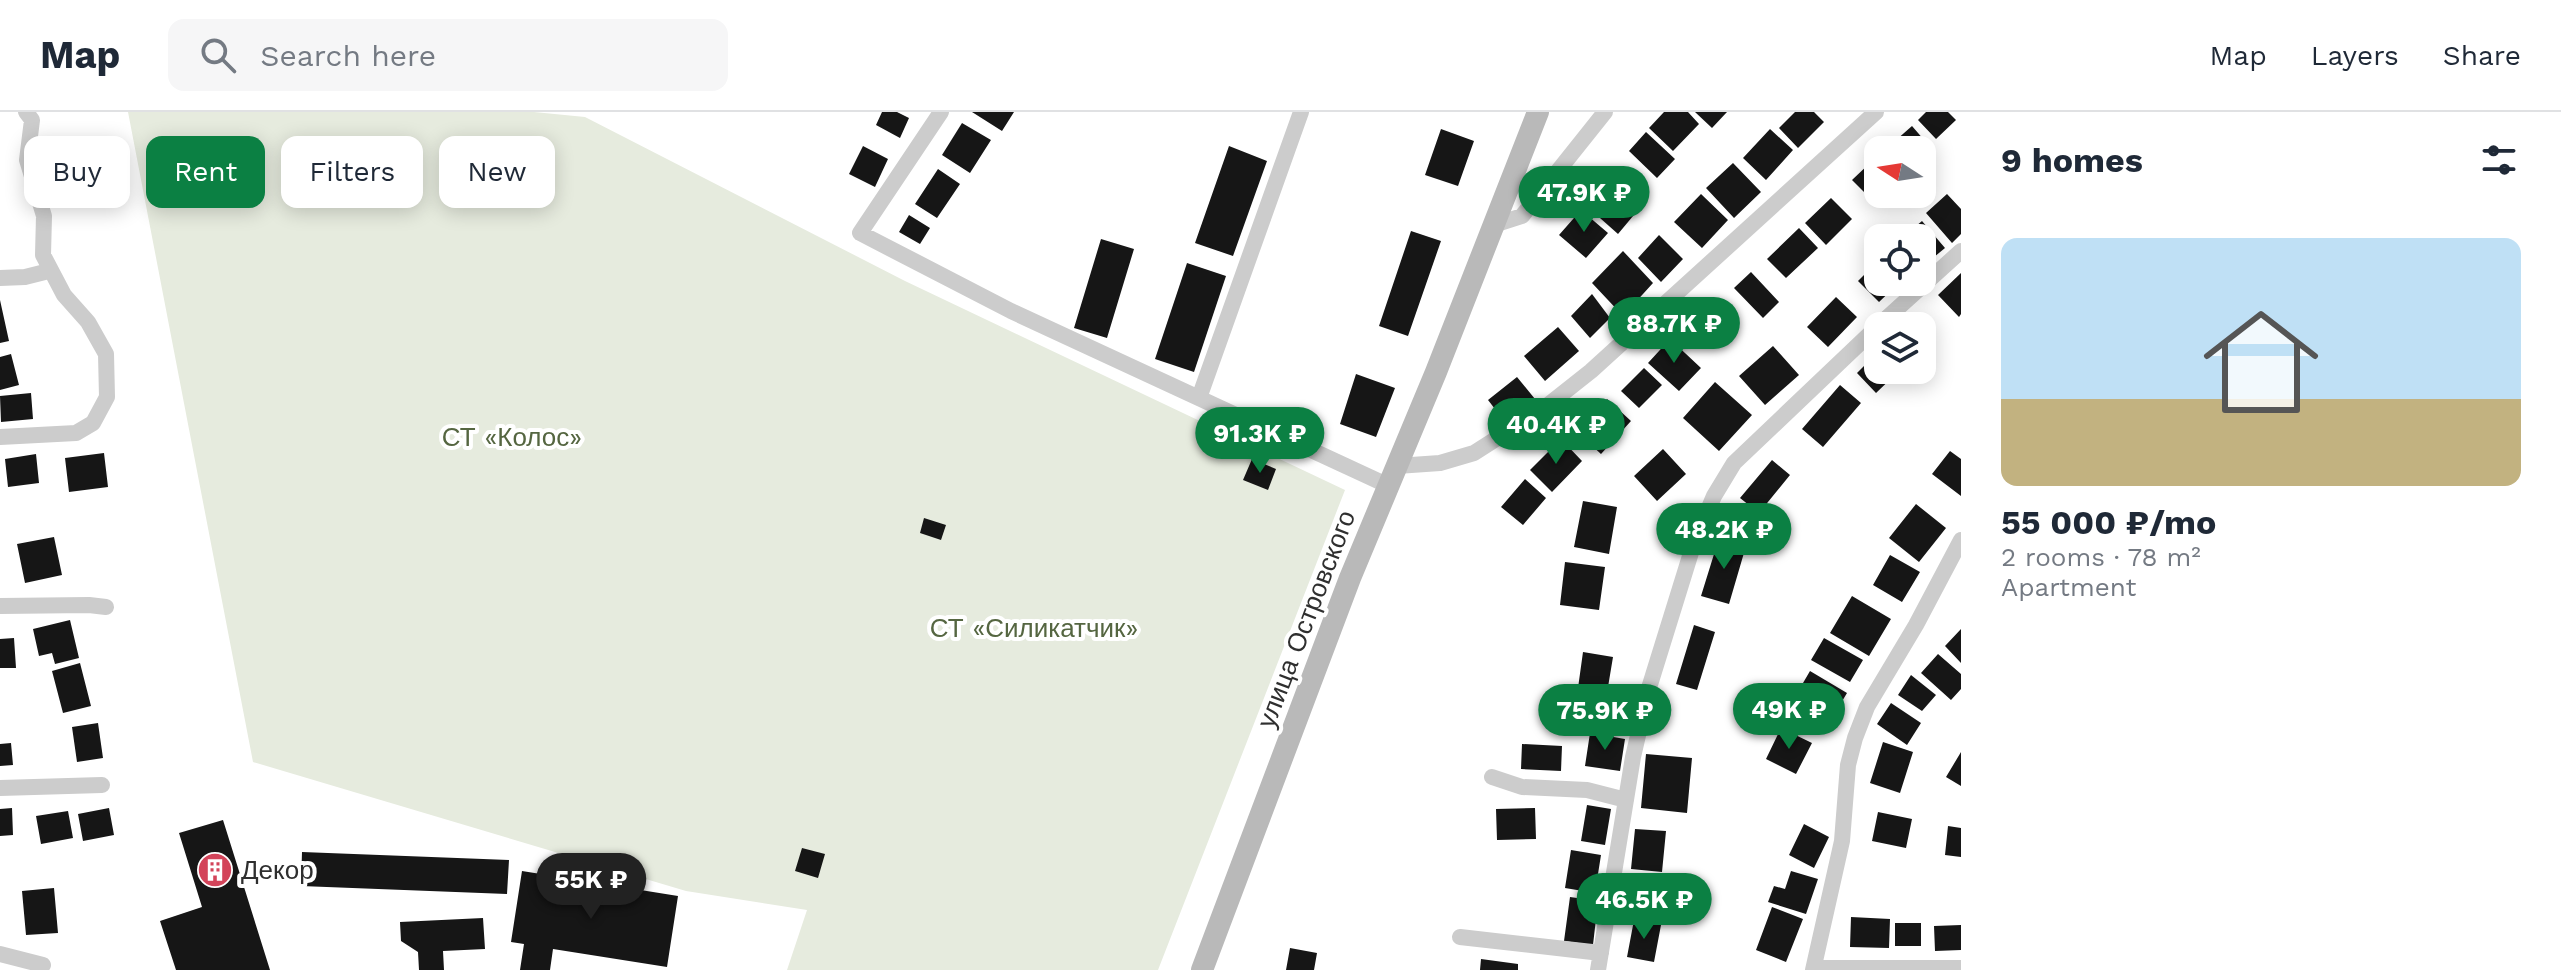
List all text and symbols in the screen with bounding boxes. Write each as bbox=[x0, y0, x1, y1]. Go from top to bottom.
search box bbox=[168, 19, 728, 91]
text: Map bbox=[40, 33, 120, 77]
icon: search bbox=[196, 33, 240, 77]
text: Search here bbox=[260, 38, 436, 73]
text: Map bbox=[2210, 39, 2267, 72]
text: Layers bbox=[2311, 39, 2399, 72]
text: Share bbox=[2443, 39, 2521, 72]
chip: Buy bbox=[24, 136, 130, 208]
chip: Rent bbox=[146, 136, 265, 208]
chip: Filters bbox=[281, 136, 423, 208]
chip: New bbox=[439, 136, 555, 208]
north arrow bbox=[1864, 136, 1936, 208]
map controls bbox=[1864, 136, 1936, 384]
icon: filters bbox=[2477, 138, 2521, 182]
text: 9 homes bbox=[2001, 140, 2143, 180]
pin: 47.9K ₽ bbox=[1510, 166, 1658, 234]
text: 47.9K ₽ bbox=[1537, 177, 1631, 207]
button: locate bbox=[1864, 224, 1936, 296]
icon: home bbox=[2189, 290, 2333, 434]
pin: 88.7K ₽ bbox=[1600, 297, 1748, 365]
text: 88.7K ₽ bbox=[1626, 308, 1722, 338]
button: layers bbox=[1864, 312, 1936, 384]
pin: 40.4K ₽ bbox=[1482, 398, 1630, 466]
pin: 91.3K ₽ bbox=[1186, 407, 1334, 475]
text: 40.4K ₽ bbox=[1506, 409, 1606, 439]
text: 91.3K ₽ bbox=[1213, 418, 1307, 448]
park label: СТ «Колос» bbox=[442, 422, 582, 452]
text: 55 000 ₽/mo bbox=[2001, 502, 2216, 542]
pin: 48.2K ₽ bbox=[1650, 503, 1798, 571]
street label: улица Островского bbox=[1251, 506, 1361, 732]
text: 48.2K ₽ bbox=[1674, 514, 1774, 544]
text: 2 rooms · 78 m² bbox=[2001, 542, 2201, 572]
text: Apartment bbox=[2001, 572, 2137, 602]
park label: СТ «Силикатчик» bbox=[930, 613, 1138, 643]
pin: 49K ₽ bbox=[1733, 683, 1845, 751]
pin: 75.9K ₽ bbox=[1531, 684, 1679, 752]
text: 49K ₽ bbox=[1751, 694, 1827, 724]
text: 75.9K ₽ bbox=[1556, 695, 1654, 725]
building icon: Декор bbox=[196, 851, 234, 889]
pin: 55K ₽ bbox=[535, 853, 647, 921]
place label: Декор bbox=[241, 855, 314, 885]
text: 55K ₽ bbox=[554, 864, 628, 894]
pin: 46.5K ₽ bbox=[1570, 873, 1718, 941]
text: 46.5K ₽ bbox=[1595, 884, 1693, 914]

